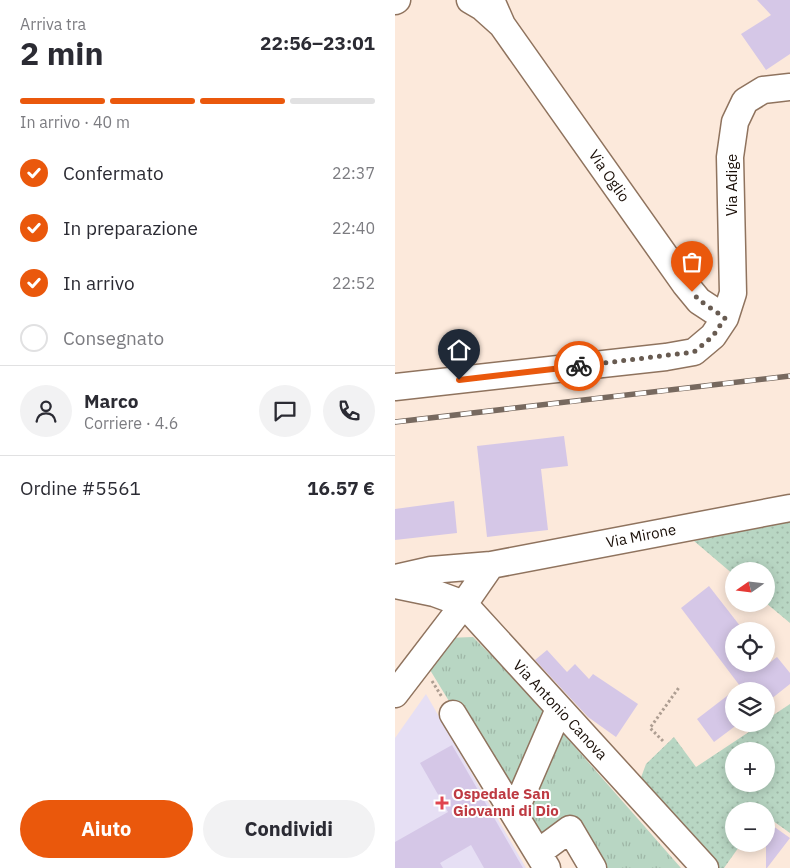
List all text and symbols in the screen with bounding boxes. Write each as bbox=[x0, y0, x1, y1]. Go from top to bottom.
text: Arriva tra bbox=[20, 14, 86, 34]
text: 22:56–23:01 bbox=[260, 31, 375, 55]
text: 2 min bbox=[20, 32, 104, 74]
text: In arrivo · 40 m bbox=[20, 112, 130, 132]
street label: Via Oglio bbox=[585, 146, 634, 205]
street label: Via Adige bbox=[722, 154, 741, 216]
icon: check bbox=[20, 159, 48, 187]
text: Confermato bbox=[63, 161, 164, 185]
text: 22:37 bbox=[332, 163, 375, 183]
icon: check bbox=[20, 214, 48, 242]
text: In preparazione bbox=[63, 216, 198, 240]
text: 22:40 bbox=[332, 218, 375, 238]
pin bbox=[671, 241, 713, 292]
icon: bag bbox=[678, 248, 706, 276]
icon: check bbox=[20, 269, 48, 297]
text: In arrivo bbox=[63, 271, 135, 295]
text: 22:52 bbox=[332, 273, 375, 293]
text: Consegnato bbox=[63, 326, 164, 350]
pin bbox=[438, 329, 480, 380]
icon: home bbox=[445, 336, 473, 364]
courier bbox=[554, 341, 604, 391]
icon: bike bbox=[565, 352, 593, 380]
button: person bbox=[20, 385, 72, 437]
button: chat bbox=[259, 385, 311, 437]
button: phone bbox=[323, 385, 375, 437]
text: Marco bbox=[84, 389, 138, 413]
text: Corriere · 4.6 bbox=[84, 413, 178, 433]
text: Ordine #5561 bbox=[20, 476, 141, 500]
text: 16.57 € bbox=[307, 476, 375, 500]
street label: Via Mirone bbox=[604, 519, 678, 552]
north arrow bbox=[725, 562, 775, 612]
map controls bbox=[725, 562, 775, 852]
button: locate bbox=[725, 622, 775, 672]
street label: Via Antonio Canova bbox=[509, 656, 612, 764]
button: layers bbox=[725, 682, 775, 732]
button: + bbox=[725, 742, 775, 792]
place label: Ospedale San Giovanni di Dio bbox=[453, 784, 559, 820]
marker: Ospedale San Giovanni di Dio bbox=[435, 796, 449, 810]
button: Aiuto bbox=[20, 800, 193, 858]
button: Condividi bbox=[203, 800, 375, 858]
button: − bbox=[725, 802, 775, 852]

